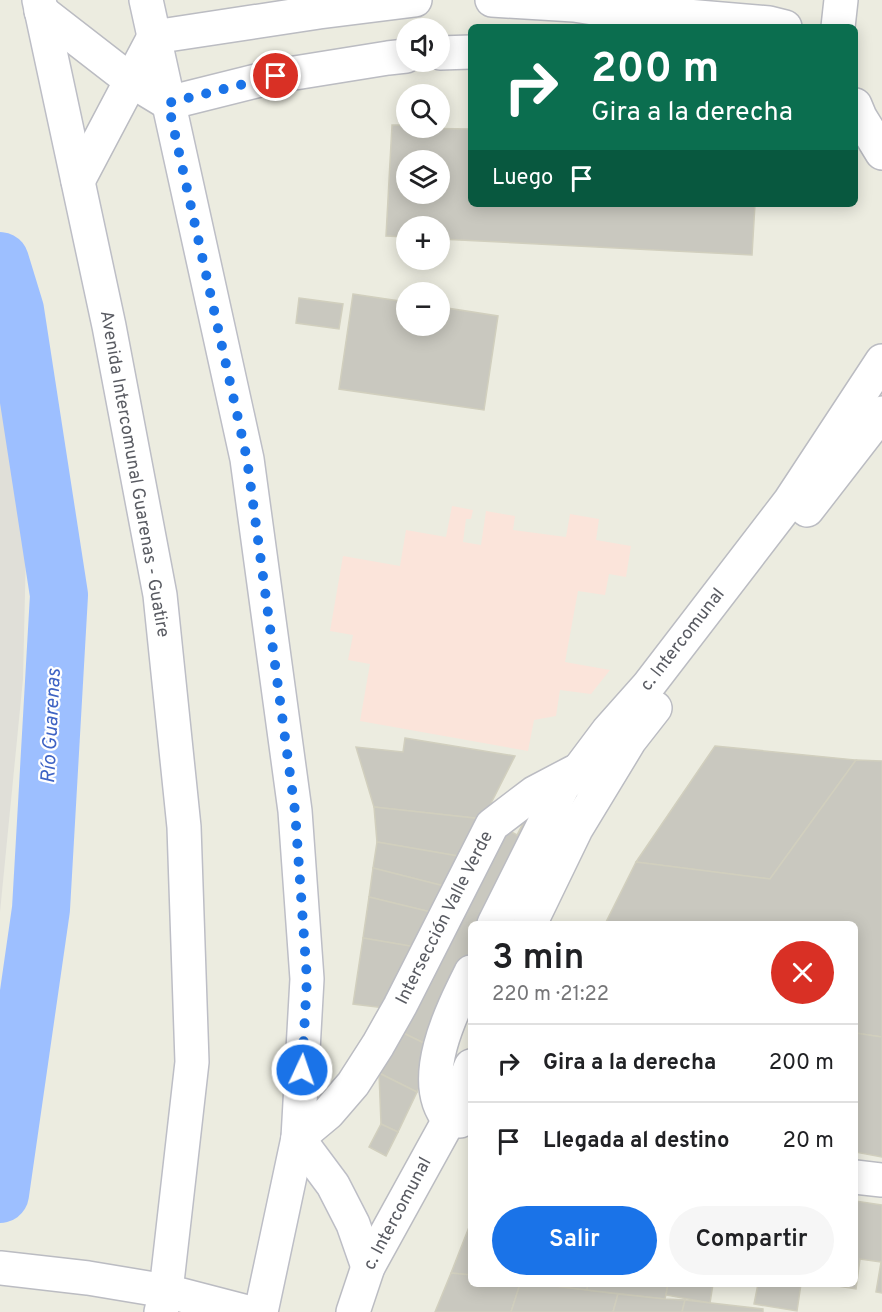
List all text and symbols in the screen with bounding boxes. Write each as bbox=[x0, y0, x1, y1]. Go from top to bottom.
map controls bbox=[396, 18, 450, 336]
button: sound bbox=[396, 18, 450, 72]
text: 200 m bbox=[591, 44, 719, 97]
icon: right bbox=[492, 48, 570, 126]
pin bbox=[250, 50, 301, 101]
icon: arrive bbox=[259, 59, 292, 92]
button: search bbox=[396, 84, 450, 138]
text: Gira a la derecha bbox=[591, 96, 793, 130]
button: layers bbox=[396, 150, 450, 204]
icon: arrive bbox=[565, 162, 598, 195]
text: Luego bbox=[492, 165, 553, 192]
button: + bbox=[396, 216, 450, 270]
button: − bbox=[396, 282, 450, 336]
street label: Avenida Intercomunal Guarenas - Guatire bbox=[94, 309, 174, 639]
street label: c. Intercomunal bbox=[636, 584, 730, 696]
water label: Río Guarenas bbox=[36, 667, 68, 784]
street label: Intersección Valle Verde bbox=[391, 827, 499, 1009]
text: 3 min bbox=[492, 936, 584, 982]
button: close bbox=[771, 941, 834, 1004]
text: 220 m · 21:22 bbox=[492, 982, 609, 1008]
position arrow bbox=[270, 1038, 334, 1102]
icon: right bbox=[492, 1047, 525, 1080]
text: Gira a la derecha bbox=[543, 1050, 716, 1077]
text: 200 m bbox=[769, 1050, 834, 1077]
icon: arrive bbox=[492, 1125, 525, 1158]
text: Llegada al destino bbox=[543, 1128, 729, 1155]
text: 20 m bbox=[783, 1128, 834, 1155]
street label: c. Intercomunal bbox=[359, 1154, 437, 1274]
button: Salir bbox=[492, 1206, 657, 1275]
button: Compartir bbox=[669, 1206, 834, 1275]

